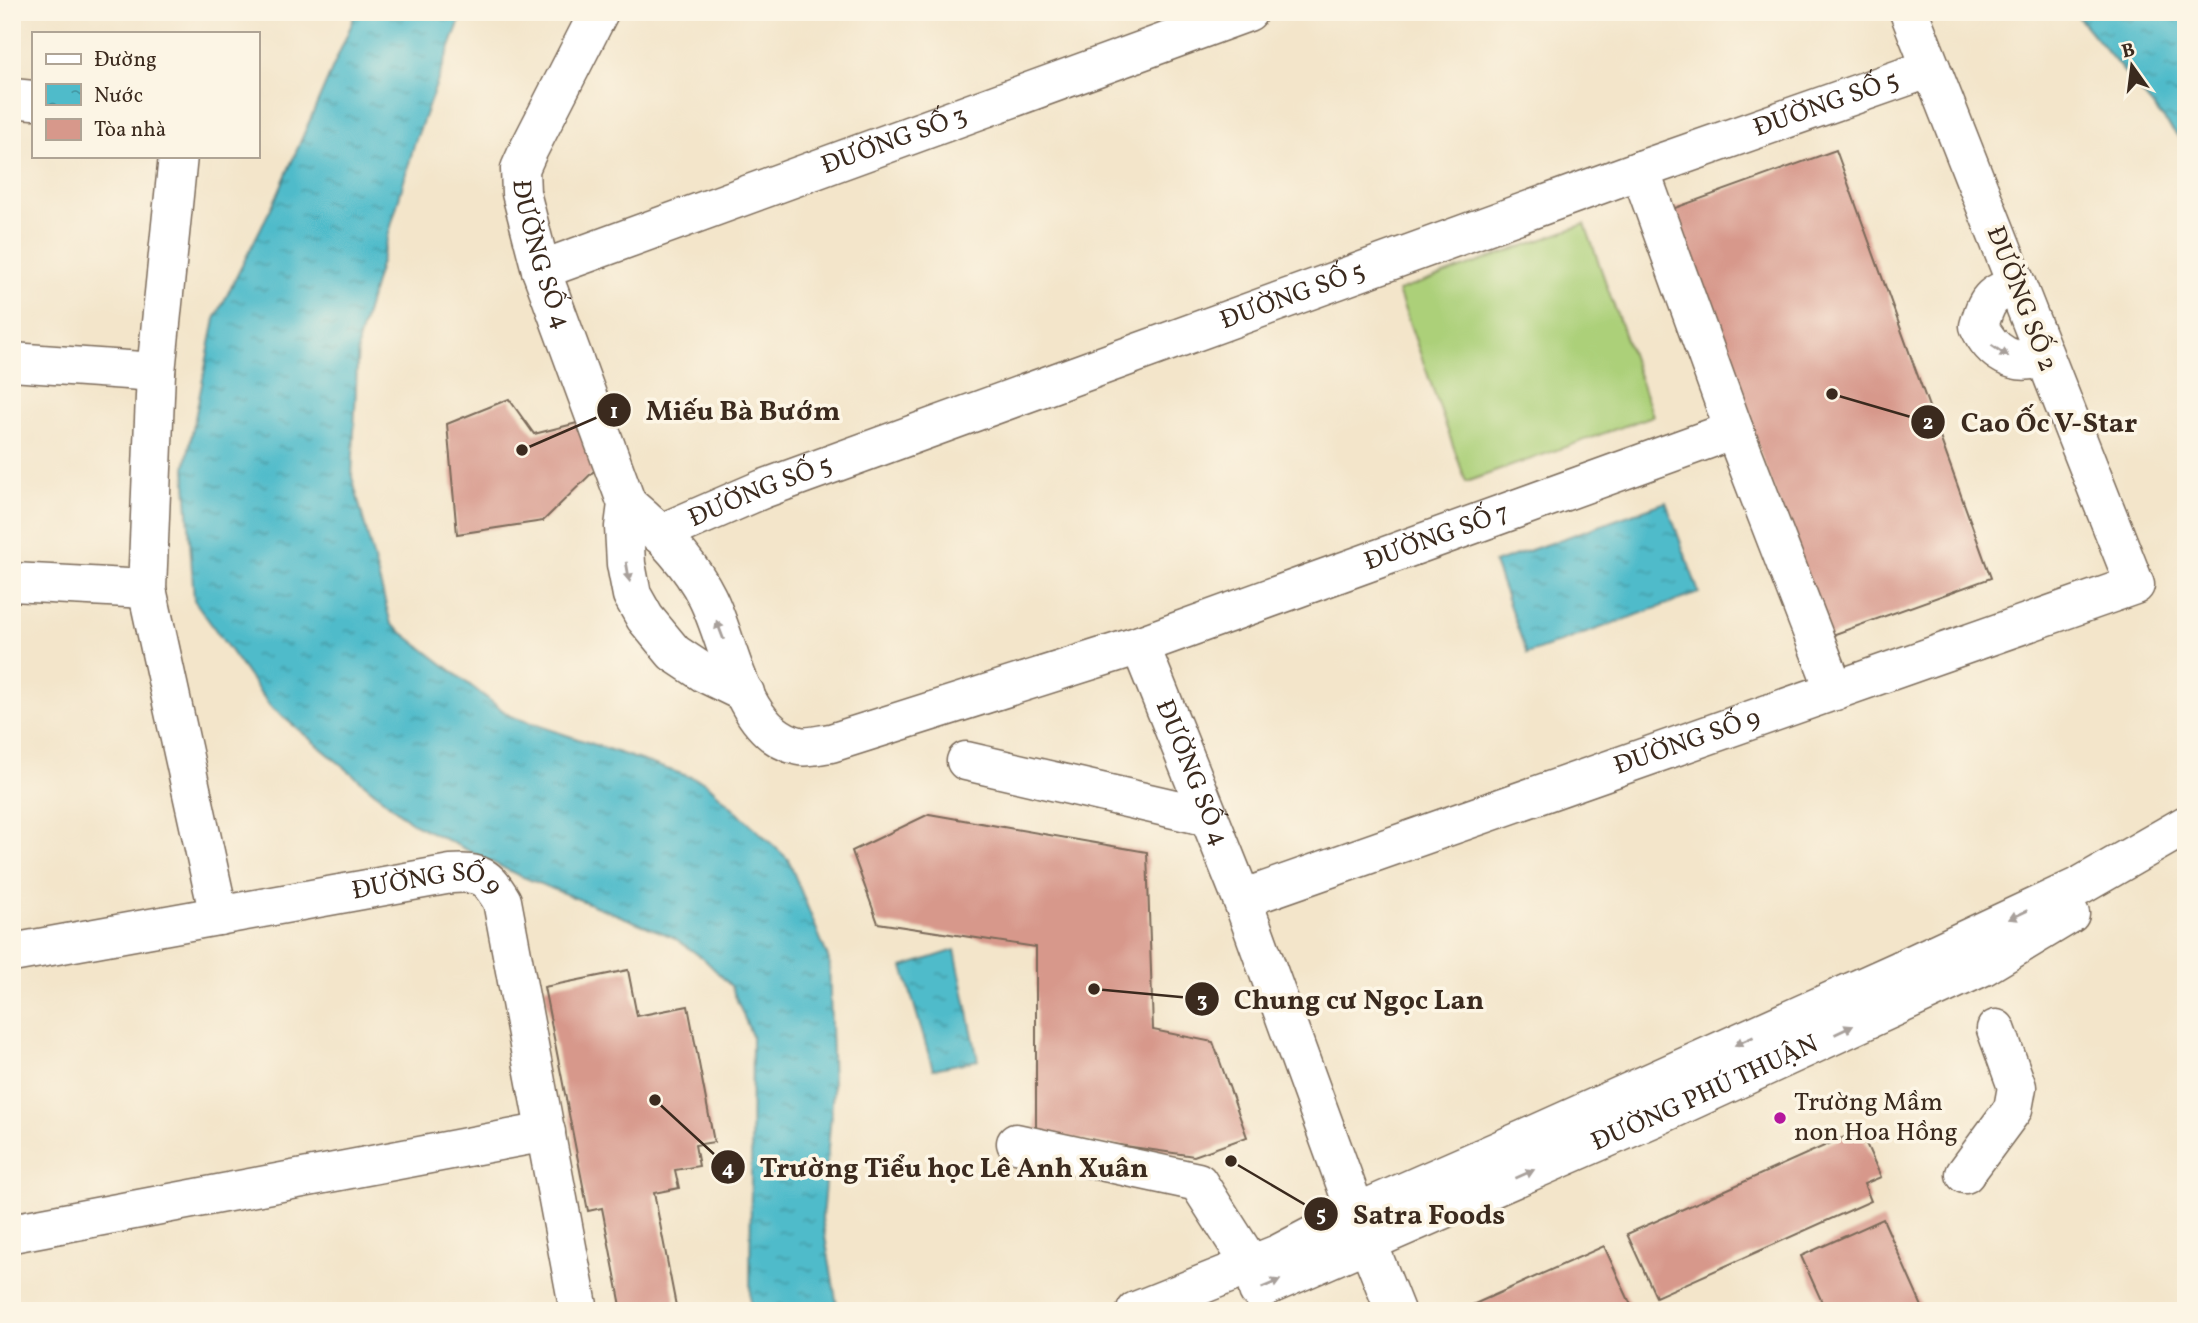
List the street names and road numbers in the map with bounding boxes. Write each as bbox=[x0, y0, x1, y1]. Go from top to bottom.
street label: ĐƯỜNG SỐ 5 bbox=[1749, 63, 1904, 147]
street label: ĐƯỜNG SỐ 3 bbox=[816, 98, 972, 184]
street label: ĐƯỜNG SỐ 4 bbox=[502, 179, 579, 334]
street label: ĐƯỜNG SỐ 2 bbox=[1977, 221, 2066, 377]
street label: ĐƯỜNG SỐ 5 bbox=[1215, 253, 1370, 339]
street label: ĐƯỜNG SỐ 5 bbox=[683, 447, 837, 537]
street label: ĐƯỜNG SỐ 7 bbox=[1359, 495, 1514, 580]
street label: ĐƯỜNG SỐ 4 bbox=[1146, 695, 1237, 852]
street label: ĐƯỜNG SỐ 9 bbox=[1609, 700, 1765, 785]
street label: ĐƯỜNG SỐ 9 bbox=[349, 854, 511, 909]
street label: ĐƯỜNG PHÚ THUẬN bbox=[1586, 1027, 1824, 1161]

